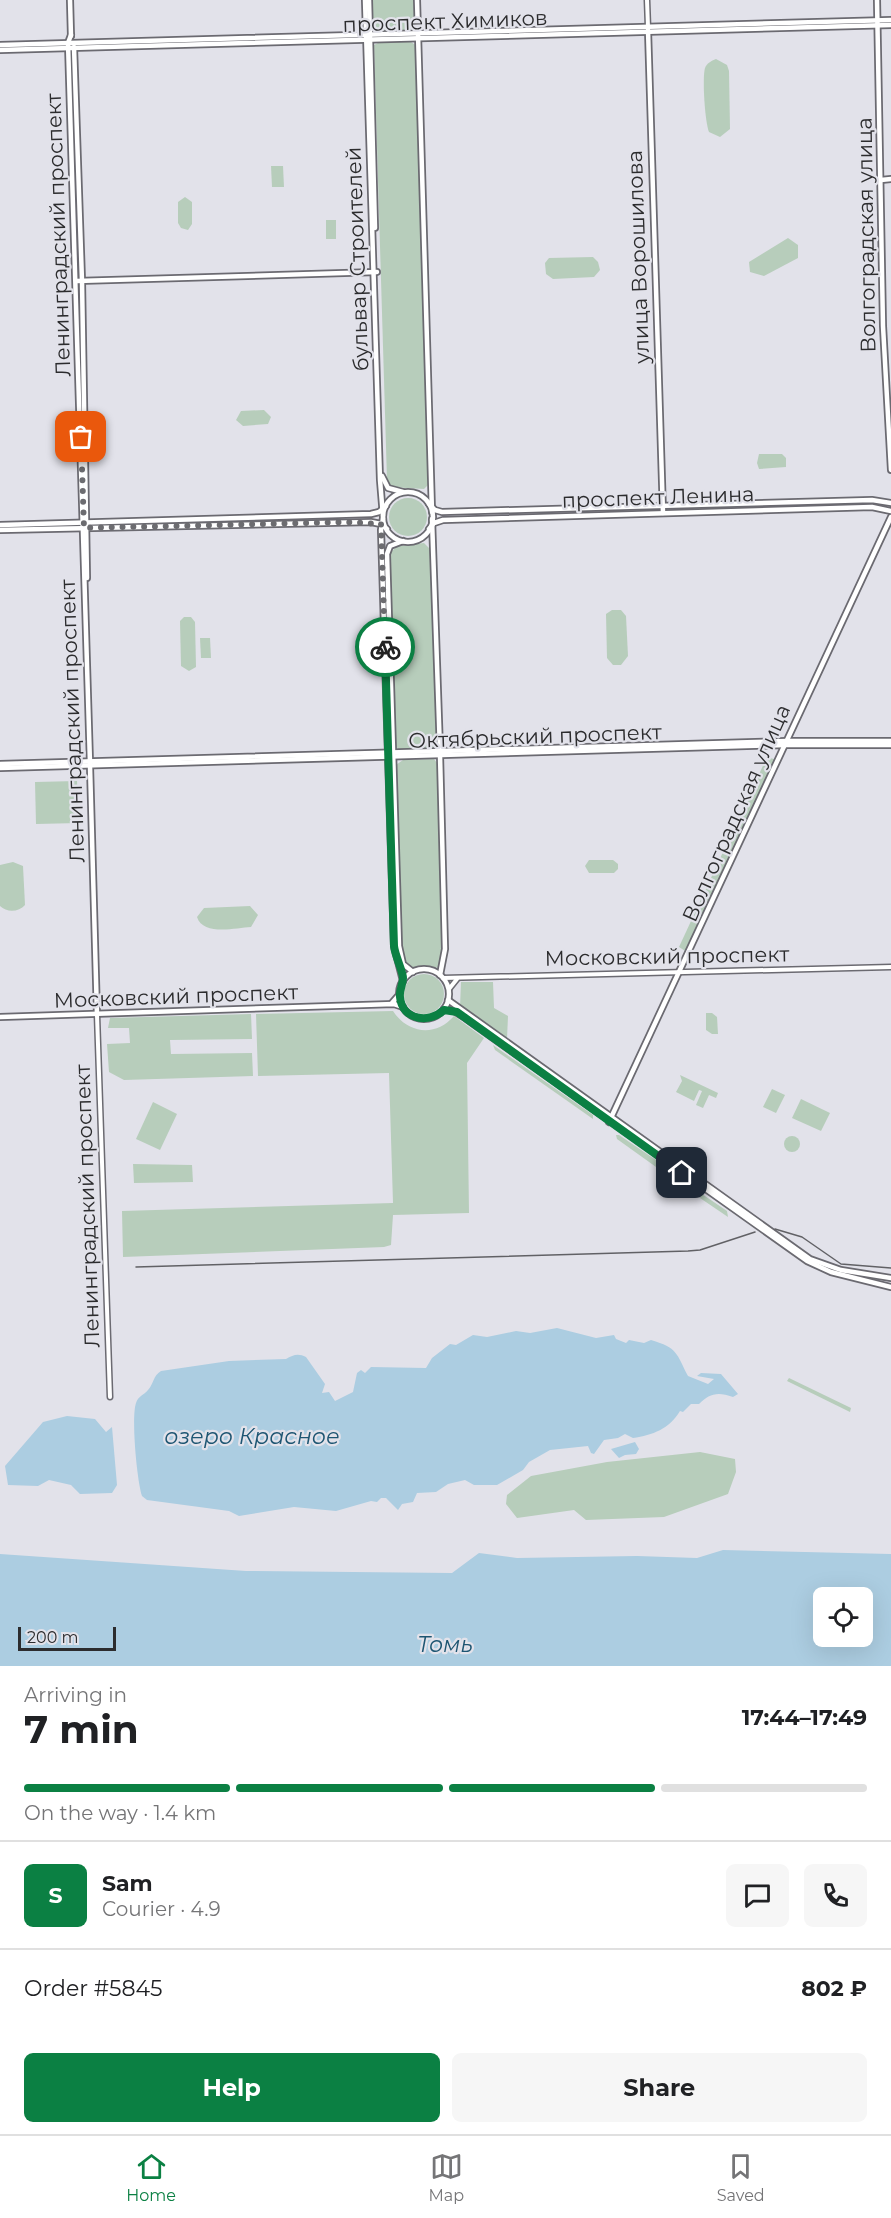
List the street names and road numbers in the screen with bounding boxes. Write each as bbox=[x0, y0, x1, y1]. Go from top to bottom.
street label: проспект Химиков bbox=[342, 5, 548, 37]
street label: Ленинградский проспект bbox=[41, 93, 75, 377]
street label: Волгоградская улица bbox=[851, 117, 881, 353]
street label: бульвар Строителей bbox=[341, 146, 373, 372]
street label: улица Ворошилова bbox=[622, 150, 654, 365]
street label: проспект Ленина bbox=[561, 481, 755, 513]
street label: Ленинградский проспект bbox=[55, 579, 89, 863]
street label: Волгоградская улица bbox=[677, 700, 795, 926]
street label: Октябрьский проспект bbox=[408, 719, 662, 753]
street label: Московский проспект bbox=[545, 941, 790, 971]
street label: Московский проспект bbox=[53, 979, 299, 1013]
street label: Ленинградский проспект bbox=[70, 1064, 104, 1348]

